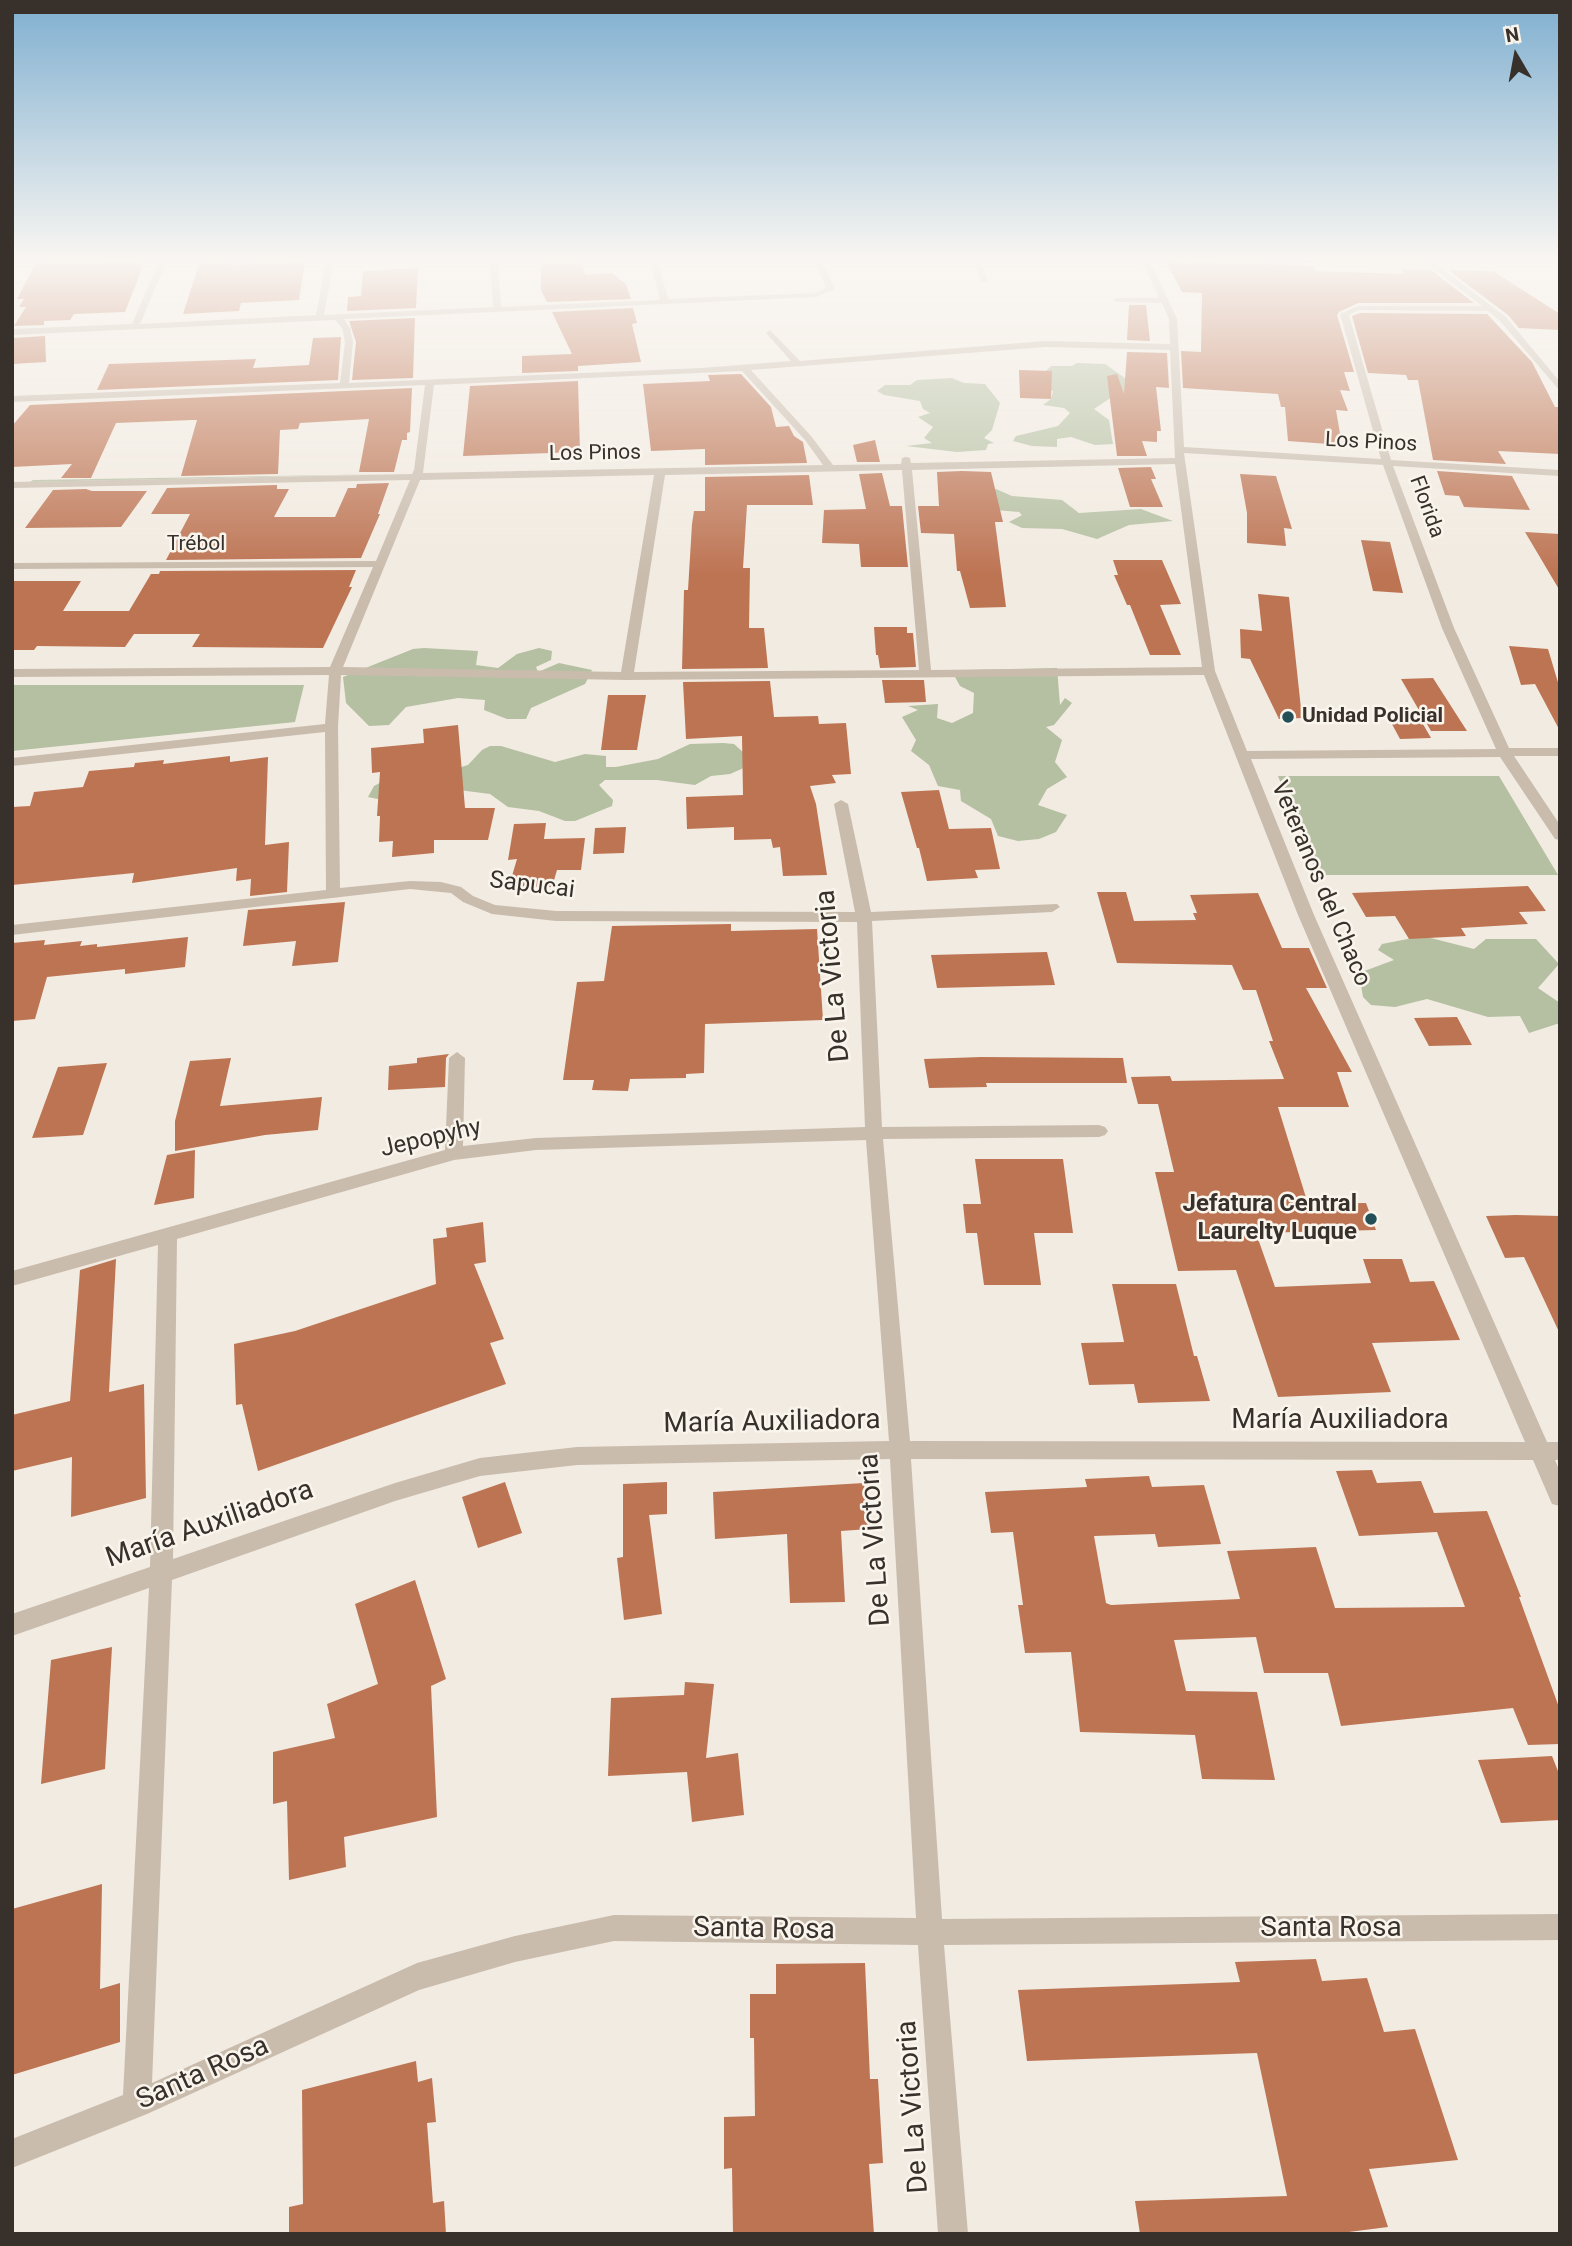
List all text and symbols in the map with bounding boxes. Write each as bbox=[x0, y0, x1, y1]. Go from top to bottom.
north arrow bbox=[1481, 21, 1551, 91]
text: N bbox=[1504, 22, 1521, 47]
street label: Los Pinos bbox=[1324, 428, 1418, 458]
street label: Los Pinos bbox=[549, 441, 641, 467]
street label: Florida bbox=[1403, 473, 1449, 541]
street label: Trébol bbox=[167, 532, 225, 558]
place label: Unidad Policial bbox=[1302, 704, 1443, 730]
marker: Unidad Policial bbox=[1280, 709, 1296, 725]
street label: Veteranos del Chaco bbox=[1264, 777, 1376, 991]
street label: Sapucai bbox=[488, 866, 576, 906]
street label: De La Victoria bbox=[810, 888, 858, 1064]
street label: Jepopyhy bbox=[378, 1113, 484, 1165]
place label: Jefatura Central Laurelty Luque bbox=[1183, 1191, 1357, 1247]
marker: Jefatura Central Laurelty Luque bbox=[1363, 1211, 1379, 1227]
street label: María Auxiliadora bbox=[663, 1404, 881, 1442]
street label: María Auxiliadora bbox=[1231, 1404, 1449, 1438]
street label: De La Victoria bbox=[853, 1452, 899, 1628]
street label: María Auxiliadora bbox=[102, 1474, 318, 1576]
street label: Santa Rosa bbox=[693, 1912, 835, 1948]
street label: Santa Rosa bbox=[1260, 1912, 1402, 1946]
street label: De La Victoria bbox=[891, 2019, 937, 2195]
street label: Santa Rosa bbox=[132, 2030, 274, 2118]

